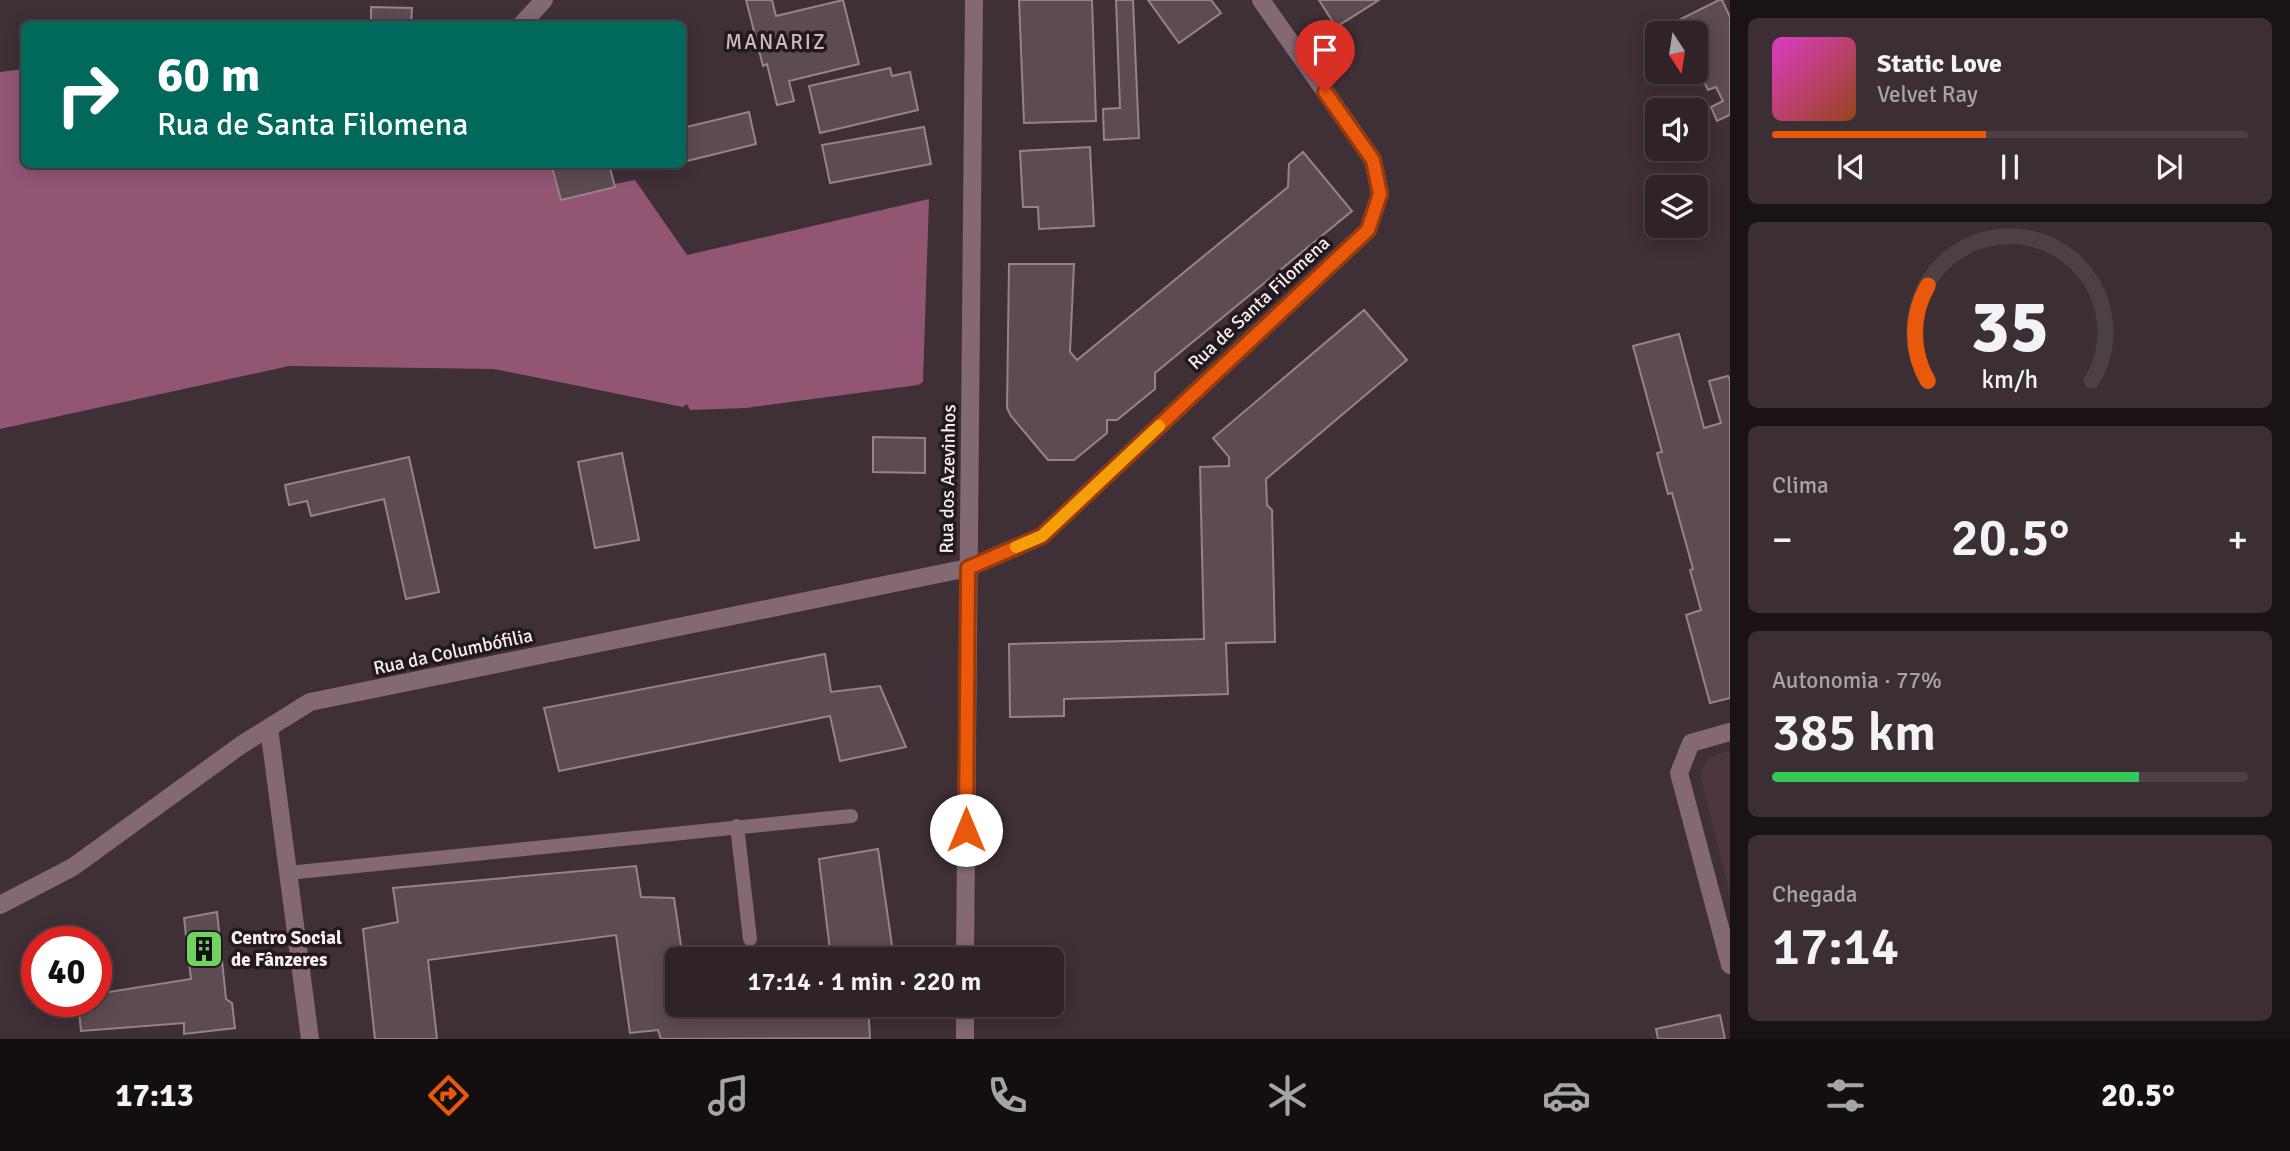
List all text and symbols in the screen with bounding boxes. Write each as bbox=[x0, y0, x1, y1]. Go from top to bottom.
pin bbox=[1295, 20, 1355, 92]
north arrow bbox=[1645, 21, 1708, 84]
map controls bbox=[1645, 21, 1708, 238]
district label: MANARIZ bbox=[725, 29, 827, 55]
icon: arrive bbox=[1306, 31, 1344, 69]
text: 60 m bbox=[157, 45, 260, 105]
text: Static Love bbox=[1877, 48, 2002, 80]
icon: right bbox=[42, 49, 133, 140]
text: Velvet Ray bbox=[1877, 80, 1978, 109]
button: sound bbox=[1645, 98, 1708, 161]
text: Rua de Santa Filomena bbox=[157, 105, 469, 144]
icon: previous bbox=[1832, 148, 1870, 186]
icon: pause bbox=[1991, 148, 2029, 186]
icon: next bbox=[2150, 148, 2188, 186]
button: layers bbox=[1645, 175, 1708, 238]
street label: Rua de Santa Filomena bbox=[1183, 231, 1335, 375]
text: 35 bbox=[1971, 284, 2049, 373]
text: km/h bbox=[1982, 364, 2038, 395]
street label: Rua dos Azevinhos bbox=[935, 404, 961, 554]
text: Clima bbox=[1772, 471, 1829, 500]
text: 20.5° bbox=[1951, 506, 2069, 570]
text: − bbox=[1772, 516, 1793, 563]
text: + bbox=[2227, 516, 2248, 563]
street label: Rua da Columbófilia bbox=[371, 623, 535, 681]
text: Autonomia · 77% bbox=[1772, 666, 1942, 695]
text: 385 km bbox=[1772, 701, 1936, 765]
position arrow bbox=[929, 793, 1003, 867]
text: Chegada bbox=[1772, 880, 1857, 909]
text: 17:14 bbox=[1772, 915, 1899, 979]
speed limit sign: 40 bbox=[21, 926, 112, 1017]
place label: Centro Social de Fânzeres bbox=[231, 926, 342, 972]
building icon: Centro Social de Fânzeres bbox=[183, 928, 225, 970]
text: 17:14 · 1 min · 220 m bbox=[748, 966, 981, 998]
icon: directions bbox=[424, 1071, 473, 1120]
icon: music bbox=[704, 1071, 753, 1120]
icon: phone bbox=[983, 1071, 1032, 1120]
icon: climate bbox=[1263, 1071, 1312, 1120]
icon: car bbox=[1542, 1071, 1591, 1120]
icon: filters bbox=[1821, 1071, 1870, 1120]
text: 17:13 bbox=[115, 1076, 194, 1115]
text: 20.5° bbox=[2101, 1076, 2175, 1115]

